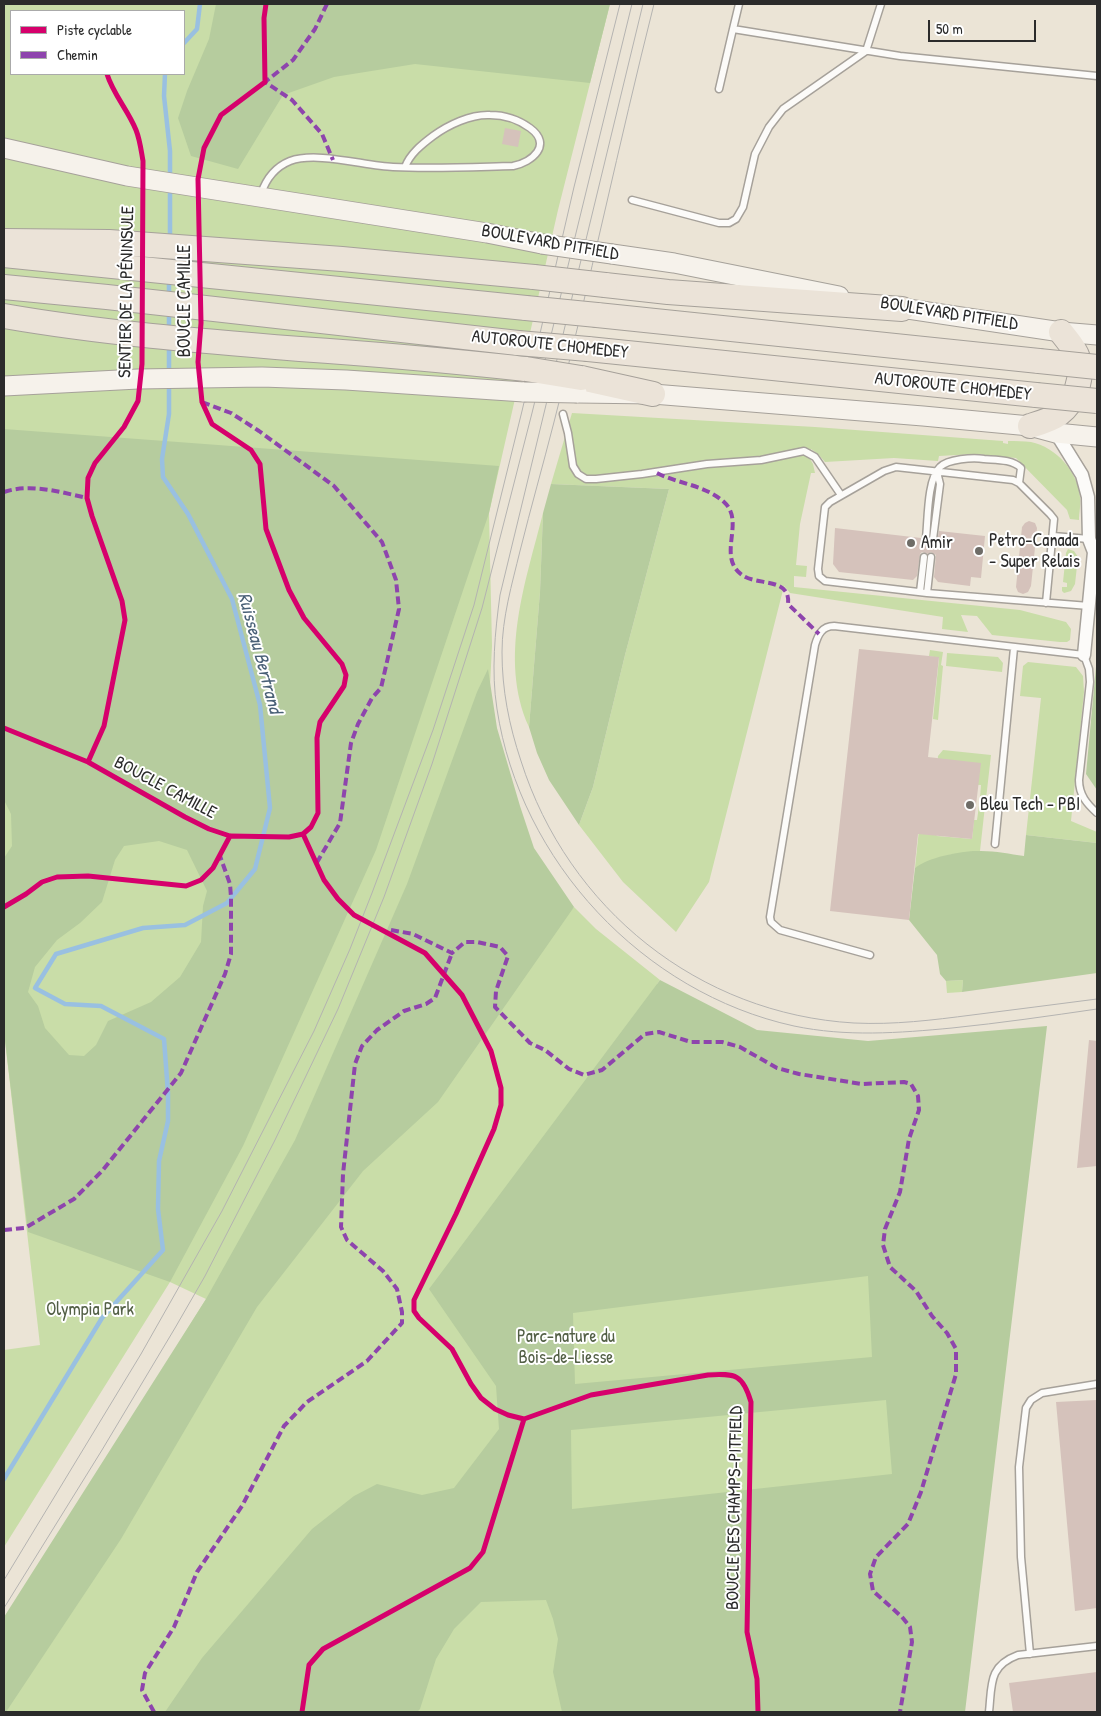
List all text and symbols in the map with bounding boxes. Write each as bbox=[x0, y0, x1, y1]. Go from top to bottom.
legend bbox=[10, 10, 185, 75]
scale bar bbox=[931, 10, 1038, 42]
text: 50 m bbox=[936, 18, 963, 39]
text: Piste cyclable bbox=[57, 19, 132, 40]
text: Chemin bbox=[57, 44, 98, 65]
street label: SENTIER DE LA PÉNINSULE bbox=[115, 206, 139, 378]
street label: BOULEVARD PITFIELD bbox=[480, 220, 620, 266]
street label: BOUCLE CAMILLE bbox=[174, 245, 196, 357]
street label: BOULEVARD PITFIELD bbox=[879, 292, 1019, 336]
street label: AUTOROUTE CHOMEDEY bbox=[471, 326, 629, 364]
street label: AUTOROUTE CHOMEDEY bbox=[874, 368, 1032, 406]
place label: Petro-Canada - Super Relais bbox=[989, 530, 1080, 572]
place label: Amir bbox=[921, 532, 953, 554]
marker: Amir bbox=[905, 537, 917, 549]
marker: Petro-Canada - Super Relais bbox=[973, 545, 985, 557]
water label: Ruisseau Bertrand bbox=[232, 590, 286, 716]
street label: BOUCLE CAMILLE bbox=[110, 752, 220, 824]
place label: Bleu Tech - PBI bbox=[980, 794, 1080, 816]
marker: Bleu Tech - PBI bbox=[964, 799, 976, 811]
park label: Olympia Park bbox=[46, 1299, 134, 1321]
park label: Parc-nature du Bois-de-Liesse bbox=[517, 1326, 615, 1368]
street label: BOUCLE DES CHAMPS-PITFIELD bbox=[722, 1406, 748, 1610]

